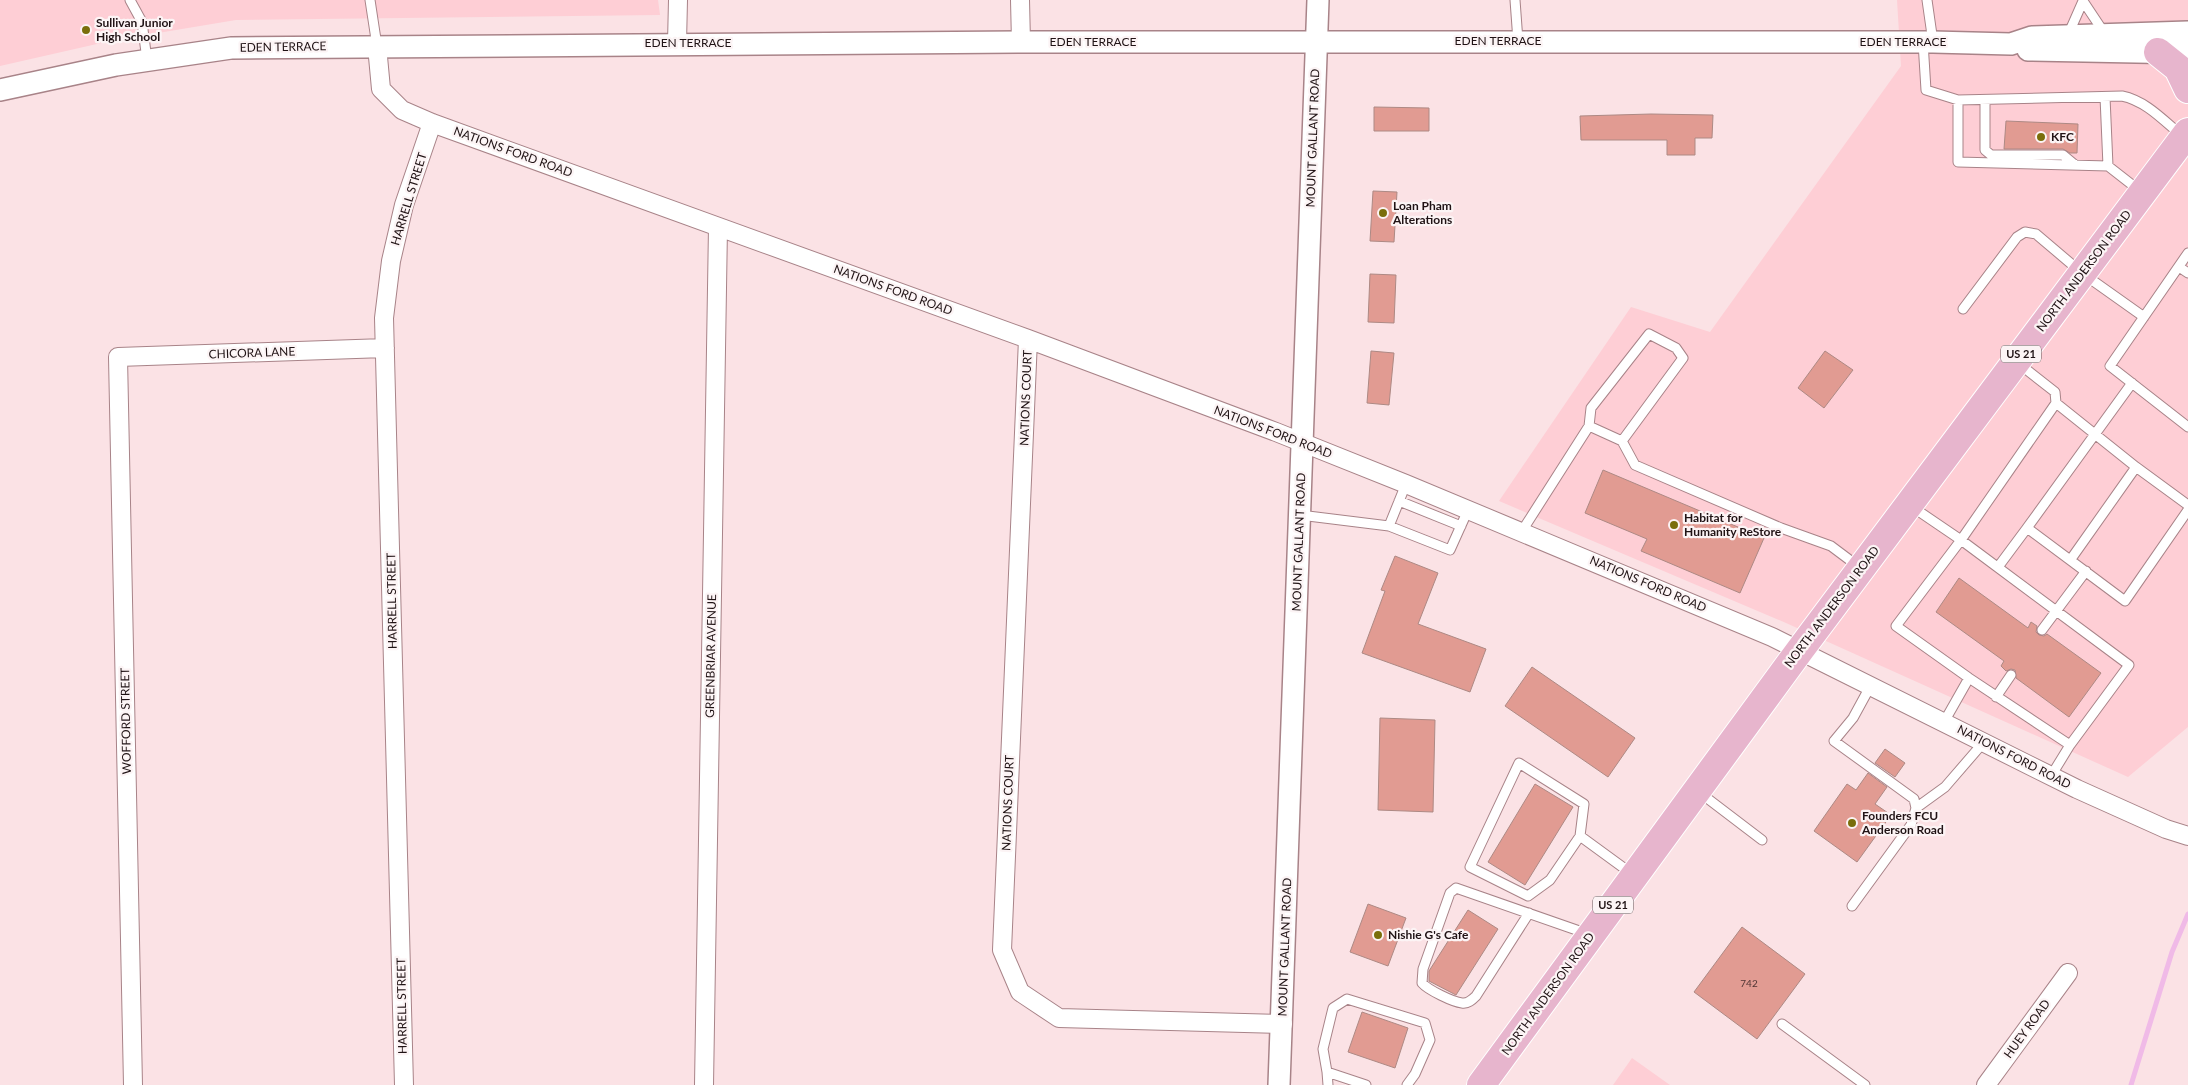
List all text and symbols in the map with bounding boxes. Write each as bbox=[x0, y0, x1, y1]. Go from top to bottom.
place label: Sullivan Junior High School bbox=[96, 15, 173, 44]
marker: Sullivan Junior High School bbox=[80, 24, 92, 36]
street label: EDEN TERRACE bbox=[1455, 33, 1541, 48]
street label: EDEN TERRACE bbox=[1050, 34, 1136, 49]
street label: EDEN TERRACE bbox=[1860, 34, 1946, 49]
street label: EDEN TERRACE bbox=[645, 35, 731, 50]
street label: EDEN TERRACE bbox=[239, 38, 327, 55]
street label: MOUNT GALLANT ROAD bbox=[1303, 68, 1322, 208]
street label: NATIONS FORD ROAD bbox=[452, 123, 575, 180]
place label: KFC bbox=[2051, 129, 2074, 144]
marker: KFC bbox=[2035, 131, 2047, 143]
street label: HARRELL STREET bbox=[387, 151, 430, 247]
place label: Loan Pham Alterations bbox=[1392, 198, 1452, 227]
marker: Loan Pham Alterations bbox=[1377, 207, 1389, 219]
street label: NORTH ANDERSON ROAD bbox=[2033, 207, 2134, 334]
street label: NATIONS FORD ROAD bbox=[832, 261, 955, 318]
street label: CHICORA LANE bbox=[208, 343, 296, 362]
road number: US 21 bbox=[2001, 346, 2041, 362]
street label: NATIONS COURT bbox=[1016, 350, 1035, 446]
street label: NATIONS FORD ROAD bbox=[1212, 402, 1334, 461]
street label: MOUNT GALLANT ROAD bbox=[1289, 472, 1308, 612]
place label: Habitat for Humanity ReStore bbox=[1684, 510, 1782, 539]
marker: Habitat for Humanity ReStore bbox=[1668, 519, 1680, 531]
street label: NORTH ANDERSON ROAD bbox=[1781, 543, 1882, 670]
street label: NATIONS FORD ROAD bbox=[1588, 552, 1709, 615]
street label: HARRELL STREET bbox=[383, 553, 400, 649]
street label: GREENBRIAR AVENUE bbox=[702, 594, 719, 718]
street label: WOFFORD STREET bbox=[117, 667, 134, 775]
street label: NATIONS FORD ROAD bbox=[1955, 721, 2073, 792]
street label: NATIONS COURT bbox=[998, 755, 1017, 851]
place label: Founders FCU Anderson Road bbox=[1861, 808, 1944, 837]
marker: Founders FCU Anderson Road bbox=[1846, 817, 1858, 829]
street label: MOUNT GALLANT ROAD bbox=[1275, 877, 1294, 1017]
road number: US 21 bbox=[1593, 896, 1633, 914]
place label: Nishie G's Cafe bbox=[1388, 927, 1469, 942]
marker: Nishie G's Cafe bbox=[1372, 929, 1384, 941]
street label: NORTH ANDERSON ROAD bbox=[1498, 929, 1597, 1058]
street label: HARRELL STREET bbox=[393, 958, 410, 1054]
house number: 742 bbox=[1740, 977, 1758, 989]
street label: HUEY ROAD bbox=[2000, 996, 2053, 1061]

